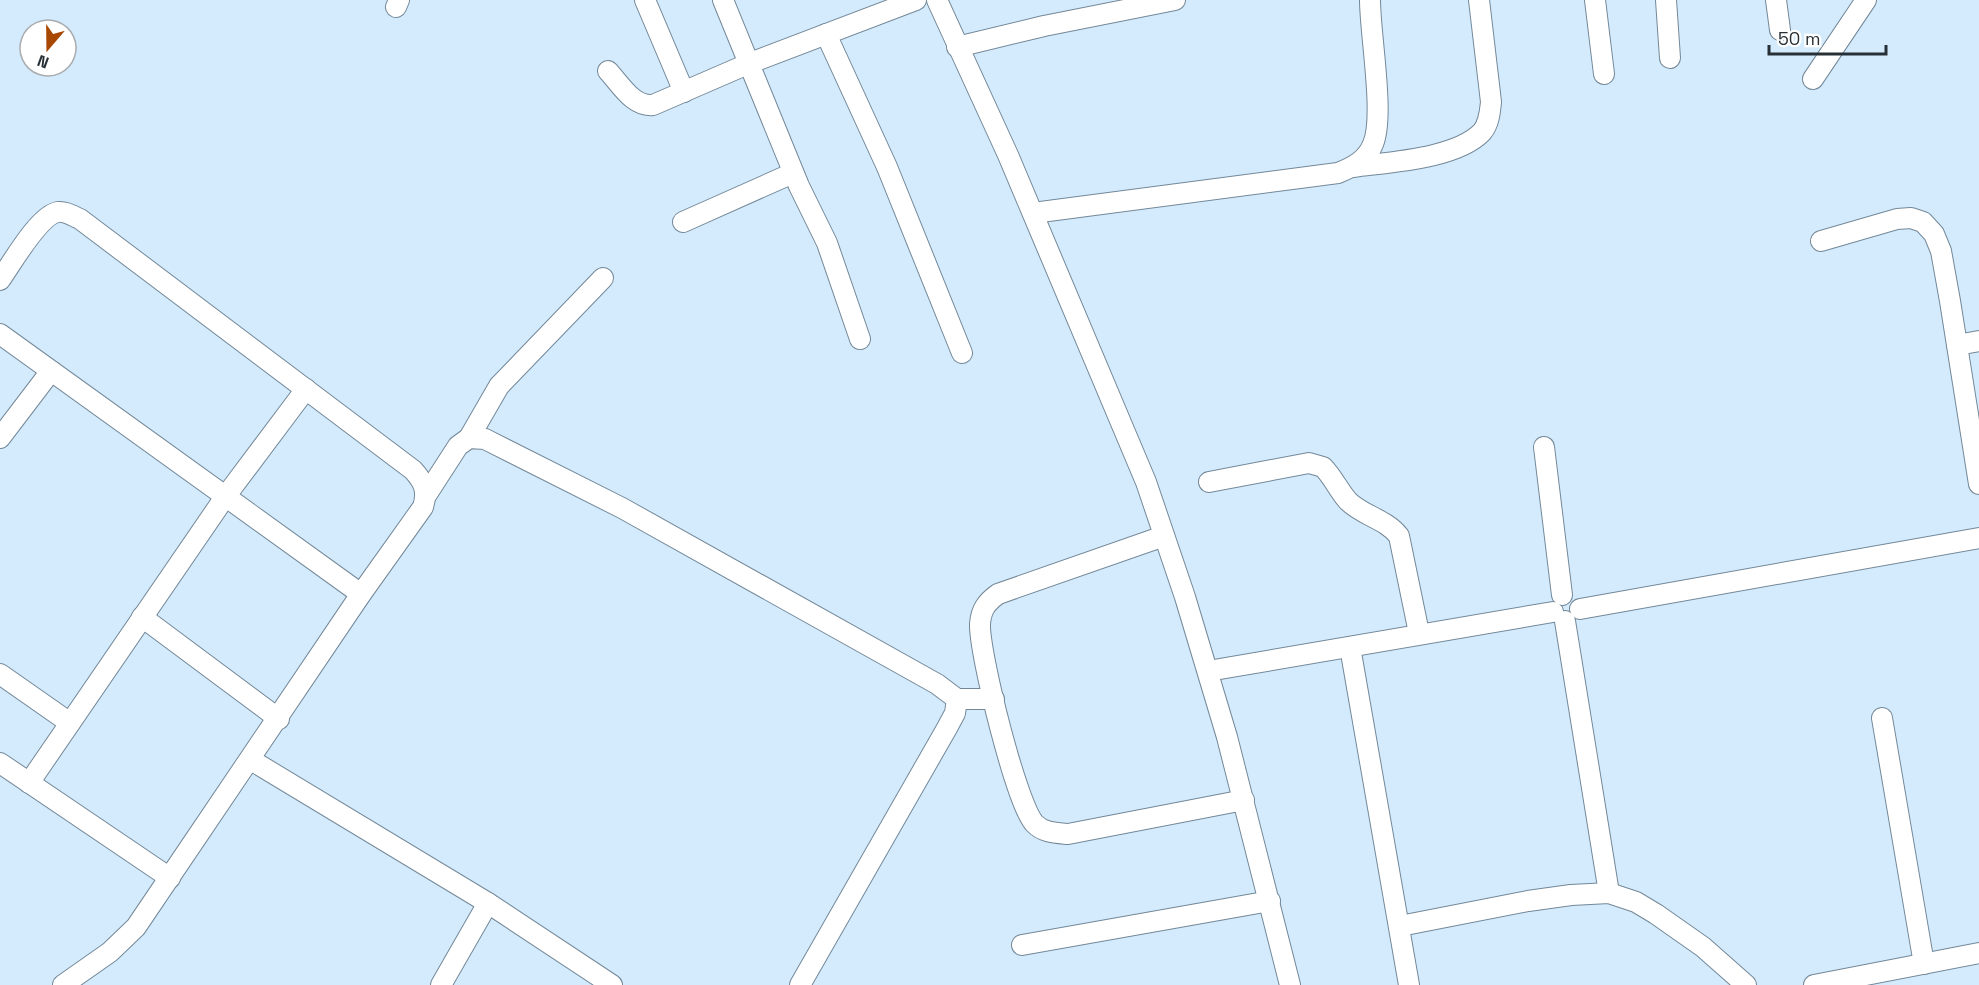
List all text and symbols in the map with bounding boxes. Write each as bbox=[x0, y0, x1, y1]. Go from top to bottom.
north arrow bbox=[18, 18, 78, 78]
scale bar bbox=[1769, 18, 1886, 56]
text: 50 m bbox=[1778, 27, 1820, 50]
text: N bbox=[34, 50, 52, 73]

